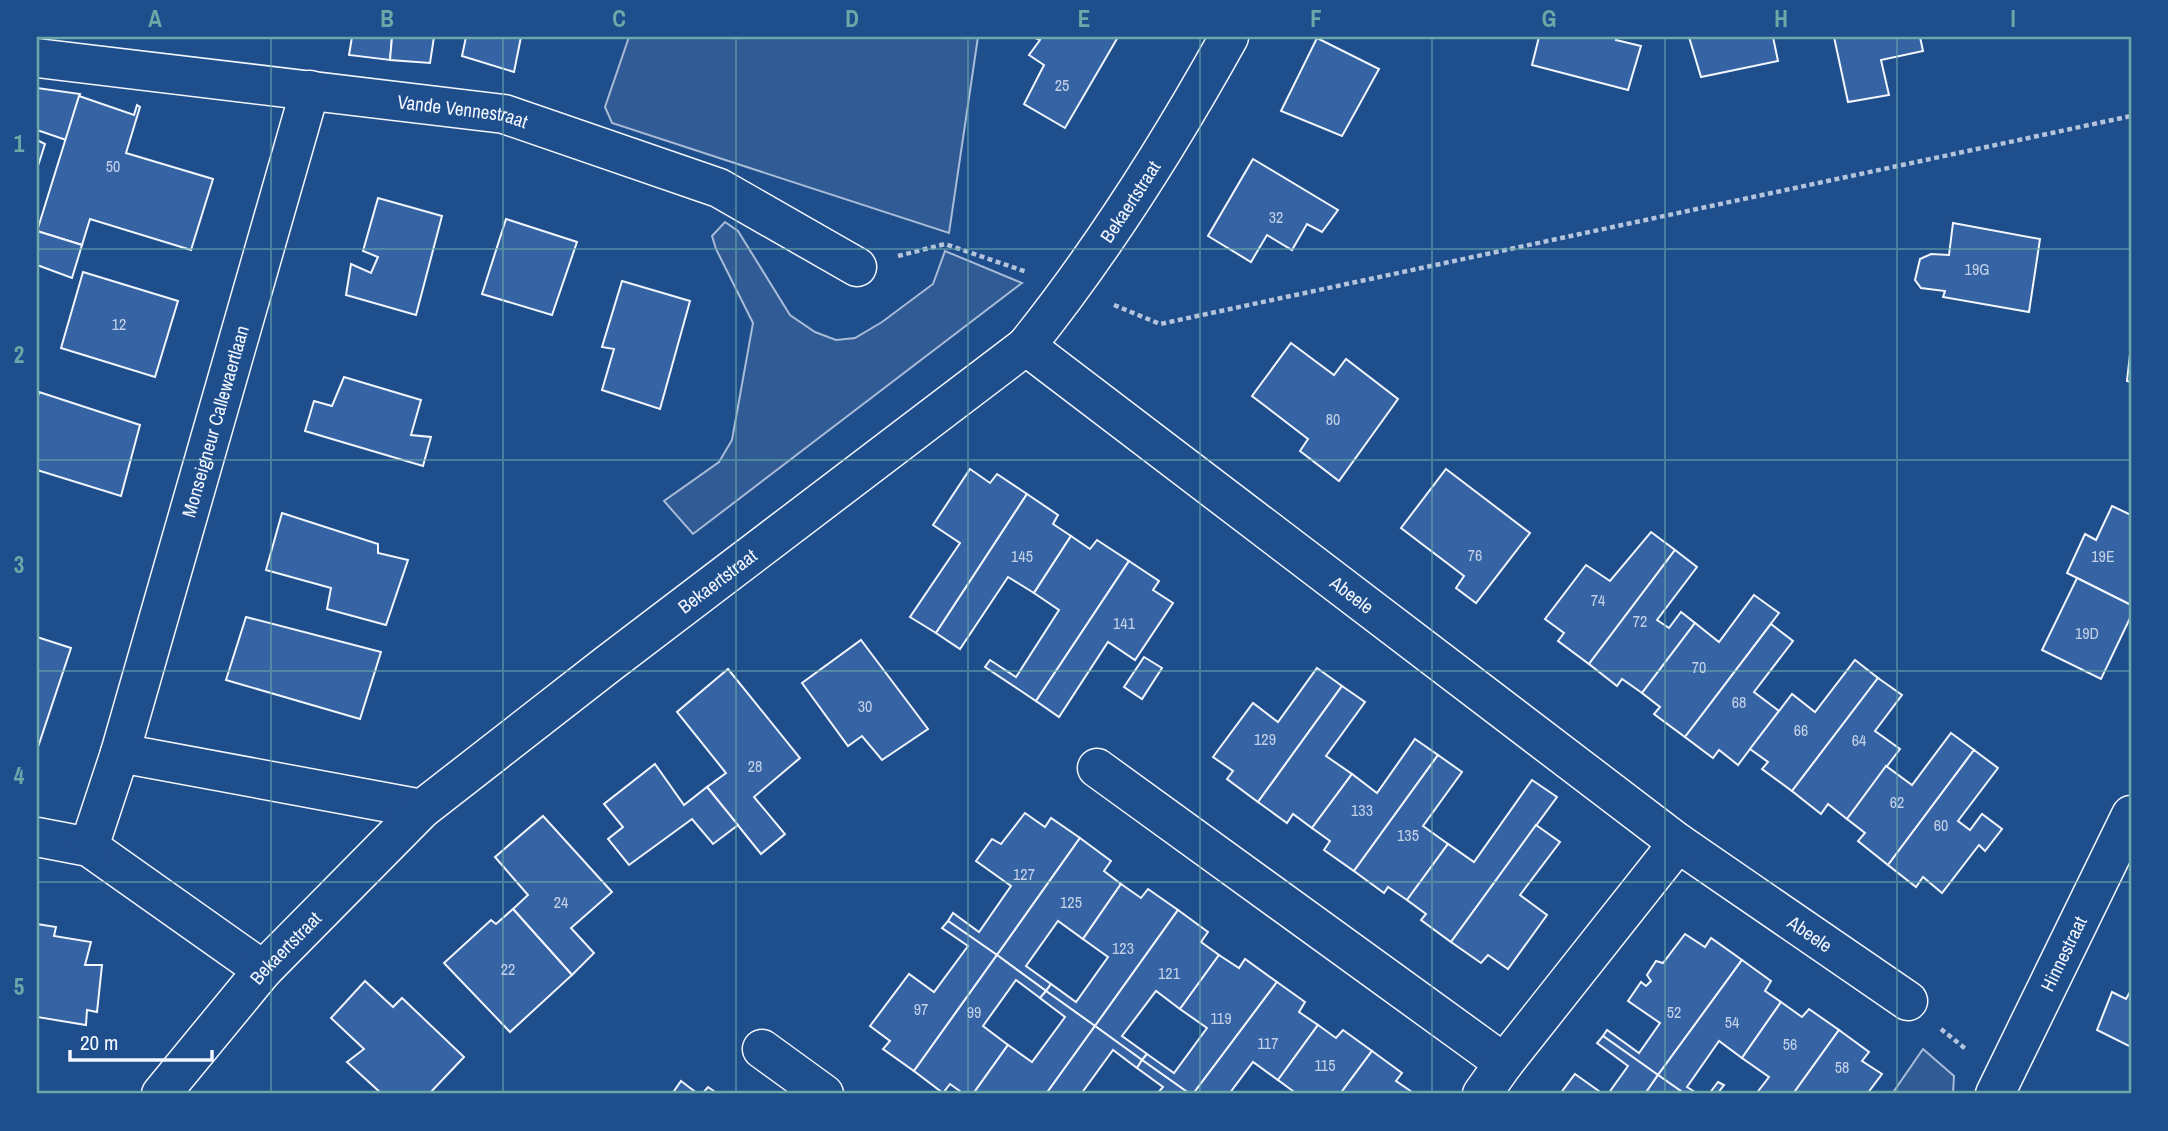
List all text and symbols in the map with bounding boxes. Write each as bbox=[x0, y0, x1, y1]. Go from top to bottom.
text: A bbox=[148, 3, 162, 34]
text: B bbox=[380, 3, 394, 34]
text: C bbox=[612, 3, 626, 34]
text: D bbox=[845, 3, 859, 34]
text: E bbox=[1078, 3, 1090, 34]
text: F bbox=[1310, 3, 1322, 34]
text: G bbox=[1542, 3, 1556, 34]
text: H bbox=[1774, 3, 1788, 34]
text: I bbox=[2010, 3, 2016, 34]
house number: 25 bbox=[1055, 74, 1069, 96]
street label: Vande Vennestraat bbox=[396, 88, 532, 134]
text: 1 bbox=[14, 128, 25, 159]
house number: 50 bbox=[106, 155, 120, 177]
street label: Bekaertstraat bbox=[1094, 155, 1167, 248]
house number: 32 bbox=[1269, 206, 1283, 228]
house number: 19G bbox=[1965, 258, 1989, 280]
house number: 12 bbox=[112, 313, 126, 335]
street label: Monseigneur Callewaertlaan bbox=[175, 322, 255, 520]
text: 2 bbox=[14, 339, 24, 370]
house number: 80 bbox=[1326, 408, 1340, 430]
street label: Bekaertstraat bbox=[673, 542, 763, 619]
house number: 76 bbox=[1468, 544, 1482, 566]
house number: 145 bbox=[1011, 545, 1033, 567]
house number: 19E bbox=[2091, 545, 2115, 567]
text: 3 bbox=[14, 549, 24, 580]
street label: Abeele bbox=[1324, 569, 1379, 620]
house number: 74 bbox=[1591, 589, 1605, 611]
house number: 72 bbox=[1633, 610, 1647, 632]
house number: 141 bbox=[1113, 612, 1136, 634]
house number: 19D bbox=[2075, 622, 2099, 644]
house number: 70 bbox=[1692, 656, 1706, 678]
house number: 68 bbox=[1732, 691, 1746, 713]
house number: 30 bbox=[858, 695, 872, 717]
house number: 66 bbox=[1794, 719, 1808, 741]
house number: 129 bbox=[1254, 728, 1276, 750]
house number: 64 bbox=[1852, 729, 1866, 751]
house number: 28 bbox=[748, 755, 762, 777]
text: 4 bbox=[14, 760, 25, 791]
house number: 62 bbox=[1890, 791, 1904, 813]
house number: 133 bbox=[1351, 799, 1373, 821]
house number: 60 bbox=[1934, 814, 1948, 836]
house number: 135 bbox=[1397, 824, 1419, 846]
house number: 127 bbox=[1013, 863, 1035, 885]
house number: 24 bbox=[554, 891, 568, 913]
house number: 125 bbox=[1060, 891, 1082, 913]
street label: Bekaertstraat bbox=[243, 905, 327, 990]
street label: Abeele bbox=[1782, 909, 1837, 958]
street label: Hinnestraat bbox=[2034, 911, 2093, 996]
house number: 123 bbox=[1112, 937, 1134, 959]
house number: 22 bbox=[501, 958, 515, 980]
house number: 121 bbox=[1158, 962, 1181, 984]
text: 5 bbox=[14, 971, 24, 1002]
house number: 97 bbox=[914, 998, 928, 1020]
house number: 99 bbox=[967, 1001, 981, 1023]
house number: 52 bbox=[1667, 1001, 1681, 1023]
house number: 119 bbox=[1211, 1007, 1231, 1029]
house number: 54 bbox=[1725, 1011, 1739, 1033]
scale bar bbox=[70, 1019, 212, 1063]
text: 20 m bbox=[80, 1028, 118, 1057]
house number: 117 bbox=[1258, 1032, 1278, 1054]
house number: 56 bbox=[1783, 1033, 1797, 1055]
house number: 115 bbox=[1315, 1054, 1335, 1076]
house number: 58 bbox=[1835, 1056, 1849, 1078]

